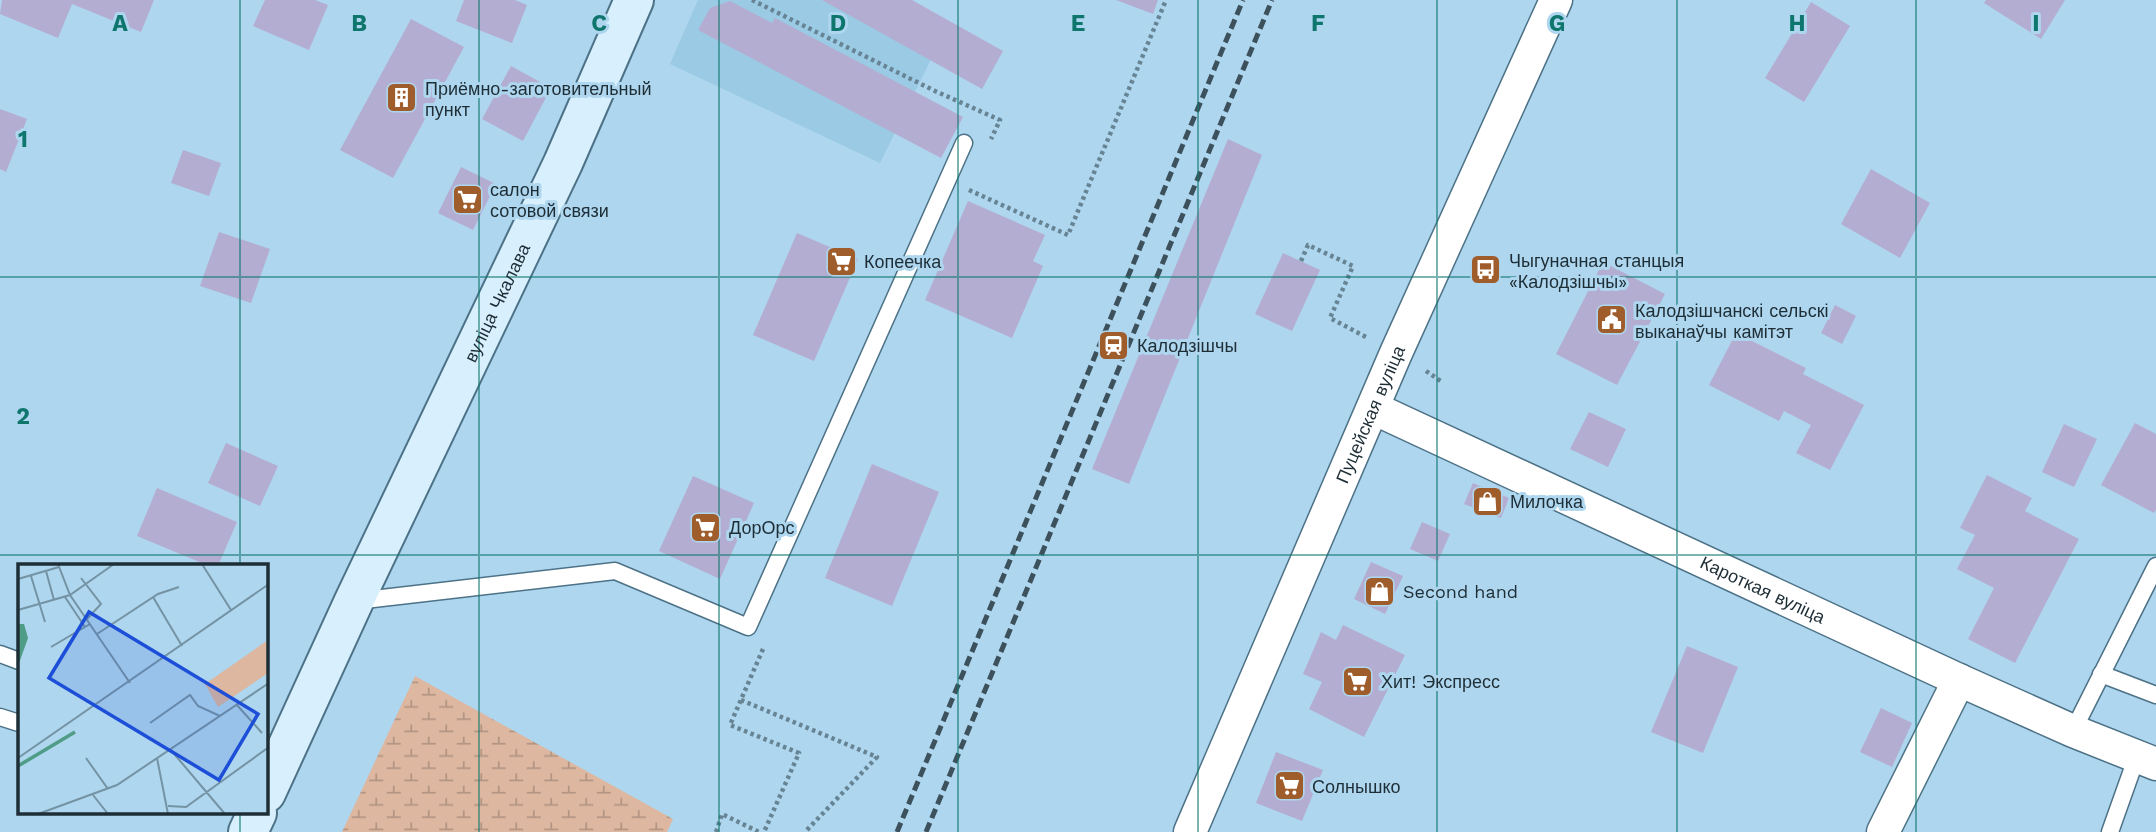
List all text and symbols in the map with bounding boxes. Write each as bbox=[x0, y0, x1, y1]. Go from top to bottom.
text: A bbox=[112, 10, 128, 37]
text: B bbox=[351, 10, 367, 37]
text: C bbox=[591, 10, 607, 37]
text: D bbox=[830, 10, 846, 37]
text: E bbox=[1071, 10, 1085, 37]
text: F bbox=[1311, 10, 1325, 37]
text: G bbox=[1549, 10, 1565, 37]
text: H bbox=[1788, 10, 1806, 37]
text: I bbox=[2032, 10, 2040, 37]
place label: Приёмно-заготовительный пункт bbox=[425, 78, 652, 120]
building icon: Приёмно-заготовительный пункт bbox=[385, 81, 419, 115]
text: 1 bbox=[18, 126, 28, 153]
place label: салон сотовой связи bbox=[490, 179, 609, 221]
supermarket icon: салон сотовой связи bbox=[450, 182, 484, 216]
street label: вуліца Чкалава bbox=[459, 239, 534, 365]
supermarket icon: Копеечка bbox=[824, 244, 858, 278]
place label: Чыгуначная станцыя «Калодзішчы» bbox=[1509, 250, 1684, 292]
place label: Копеечка bbox=[864, 251, 942, 272]
bus stop icon: Чыгуначная станцыя «Калодзішчы» bbox=[1469, 253, 1503, 287]
place label: Калодзішчанскі сельскі выканаўчы камітэт bbox=[1635, 300, 1829, 342]
public building icon: Калодзішчанскі сельскі выканаўчы камітэт bbox=[1595, 303, 1629, 337]
station icon: Калодзішчы bbox=[1097, 328, 1131, 362]
place label: Калодзішчы bbox=[1137, 335, 1237, 356]
street label: Пуцейская вуліца bbox=[1331, 341, 1409, 486]
text: 2 bbox=[16, 403, 30, 430]
shop icon: Милочка bbox=[1470, 484, 1504, 518]
place label: Милочка bbox=[1510, 491, 1584, 512]
supermarket icon: ДорОрс bbox=[689, 510, 723, 544]
place label: ДорОрс bbox=[729, 517, 794, 538]
street label: Кароткая вуліца bbox=[1697, 551, 1830, 627]
inset map bbox=[18, 564, 268, 814]
shop icon: Second hand bbox=[1363, 574, 1397, 608]
place label: Second hand bbox=[1403, 581, 1518, 602]
supermarket icon: Хит! Экспресс bbox=[1341, 664, 1375, 698]
place label: Хит! Экспресс bbox=[1381, 671, 1500, 692]
supermarket icon: Солнышко bbox=[1272, 769, 1306, 803]
place label: Солнышко bbox=[1312, 776, 1401, 797]

